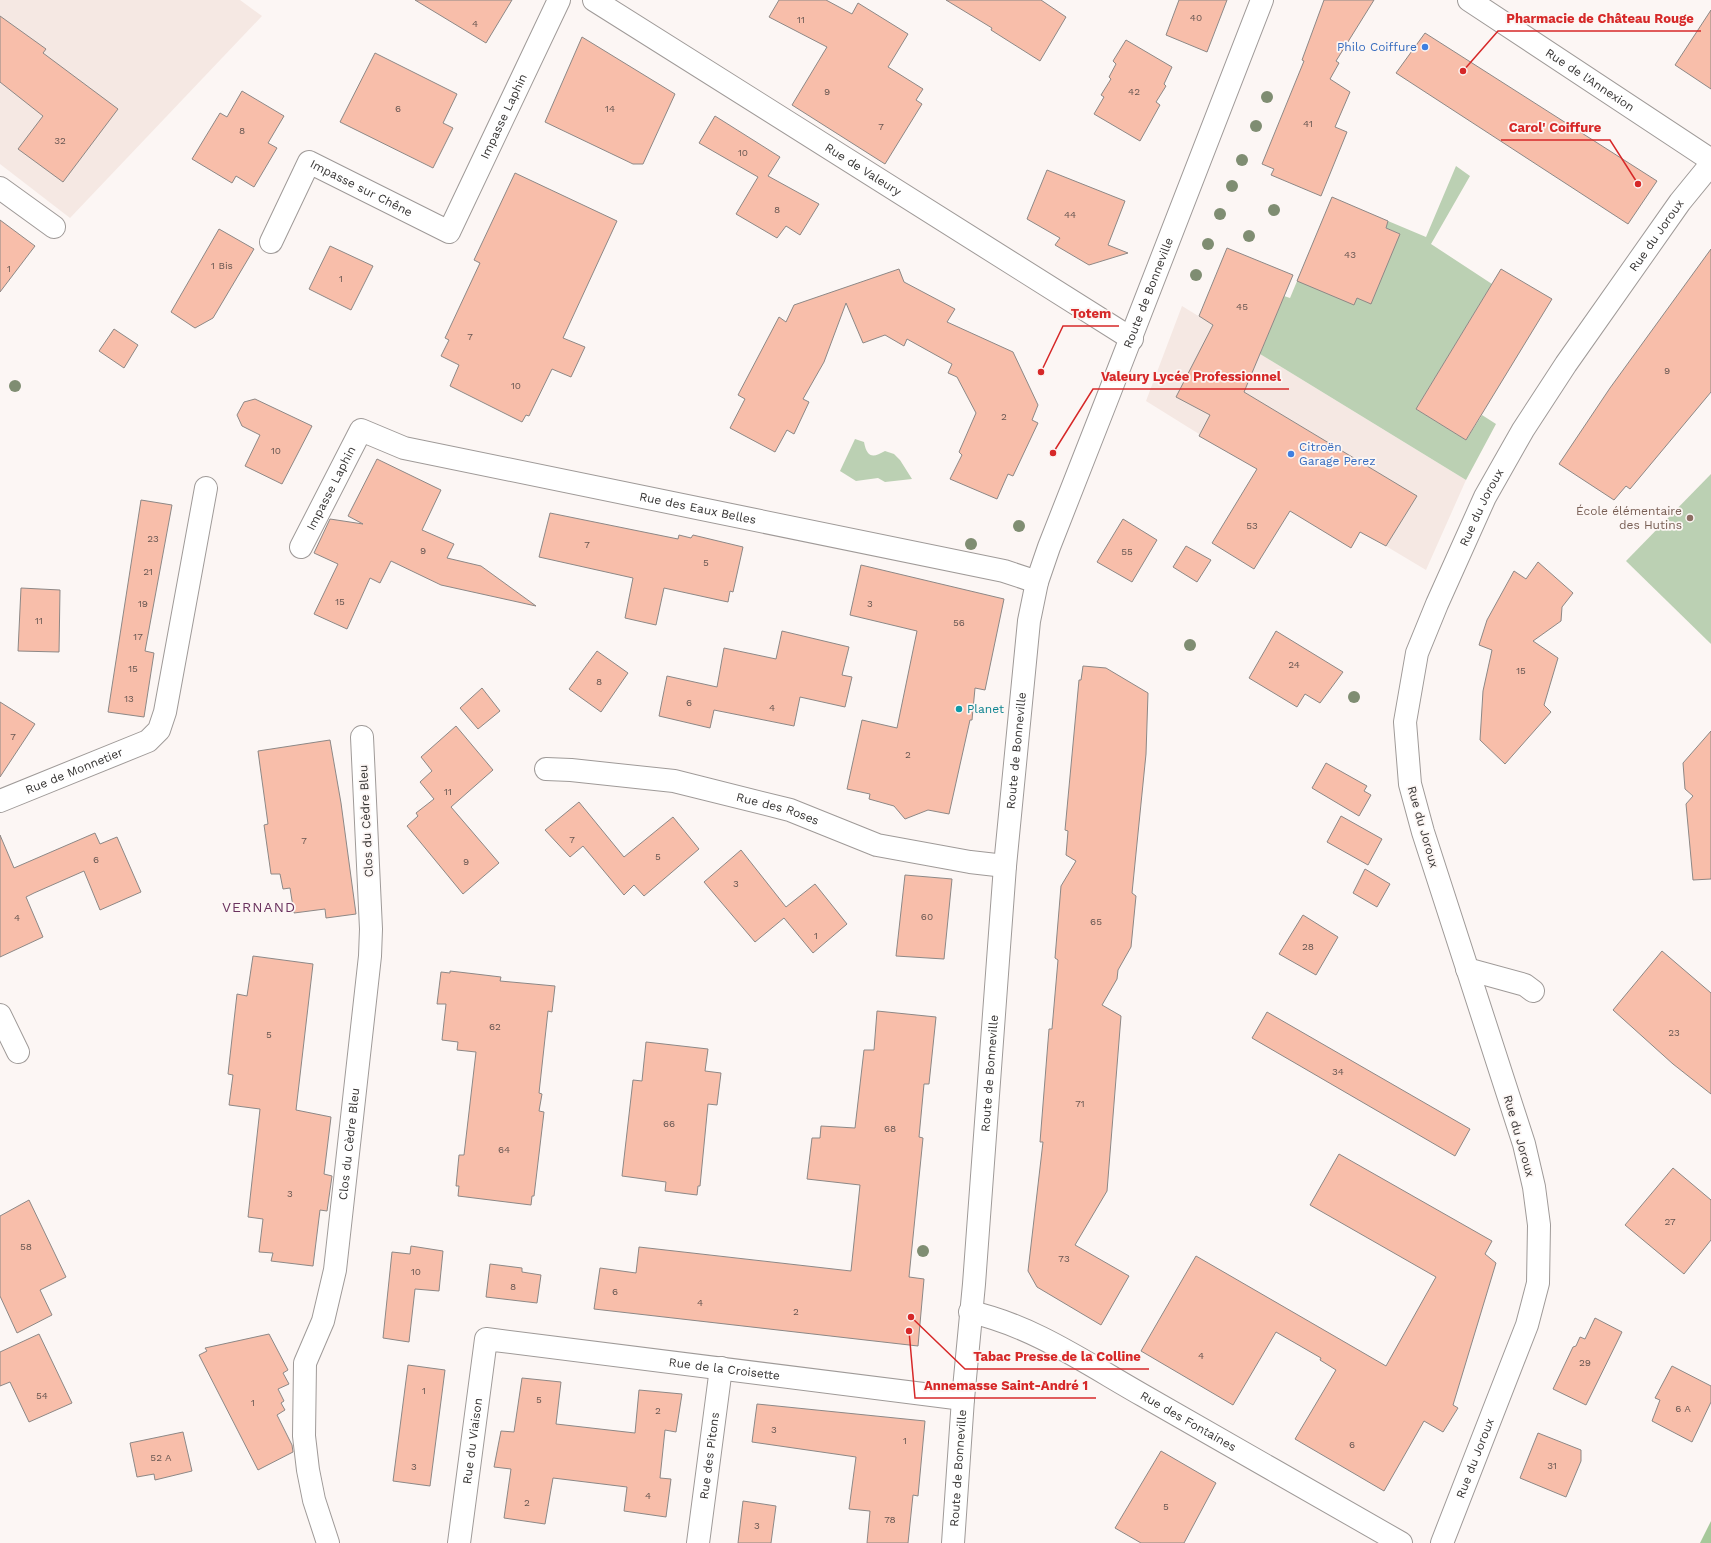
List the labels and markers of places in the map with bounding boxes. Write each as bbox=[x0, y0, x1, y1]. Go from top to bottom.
callout: Pharmacie de Château Rouge bbox=[1498, 6, 1701, 31]
place label: Philo Coiffure bbox=[1337, 40, 1417, 54]
marker: Philo Coiffure bbox=[1420, 42, 1430, 52]
callout: Carol' Coiffure bbox=[1501, 115, 1610, 140]
callout: Totem bbox=[1063, 301, 1119, 326]
callout: Valeury Lycée Professionnel bbox=[1093, 364, 1289, 389]
place label: Citroën Garage Perez bbox=[1299, 440, 1376, 468]
marker: Citroën Garage Perez bbox=[1286, 449, 1296, 459]
place label: École élémentaire des Hutins bbox=[1576, 504, 1682, 532]
marker: École élémentaire des Hutins bbox=[1685, 513, 1695, 523]
place label: Planet bbox=[967, 702, 1004, 716]
marker: Planet bbox=[954, 704, 964, 714]
callout: Tabac Presse de la Colline bbox=[965, 1344, 1149, 1369]
callout: Annemasse Saint-André 1 bbox=[915, 1373, 1096, 1398]

